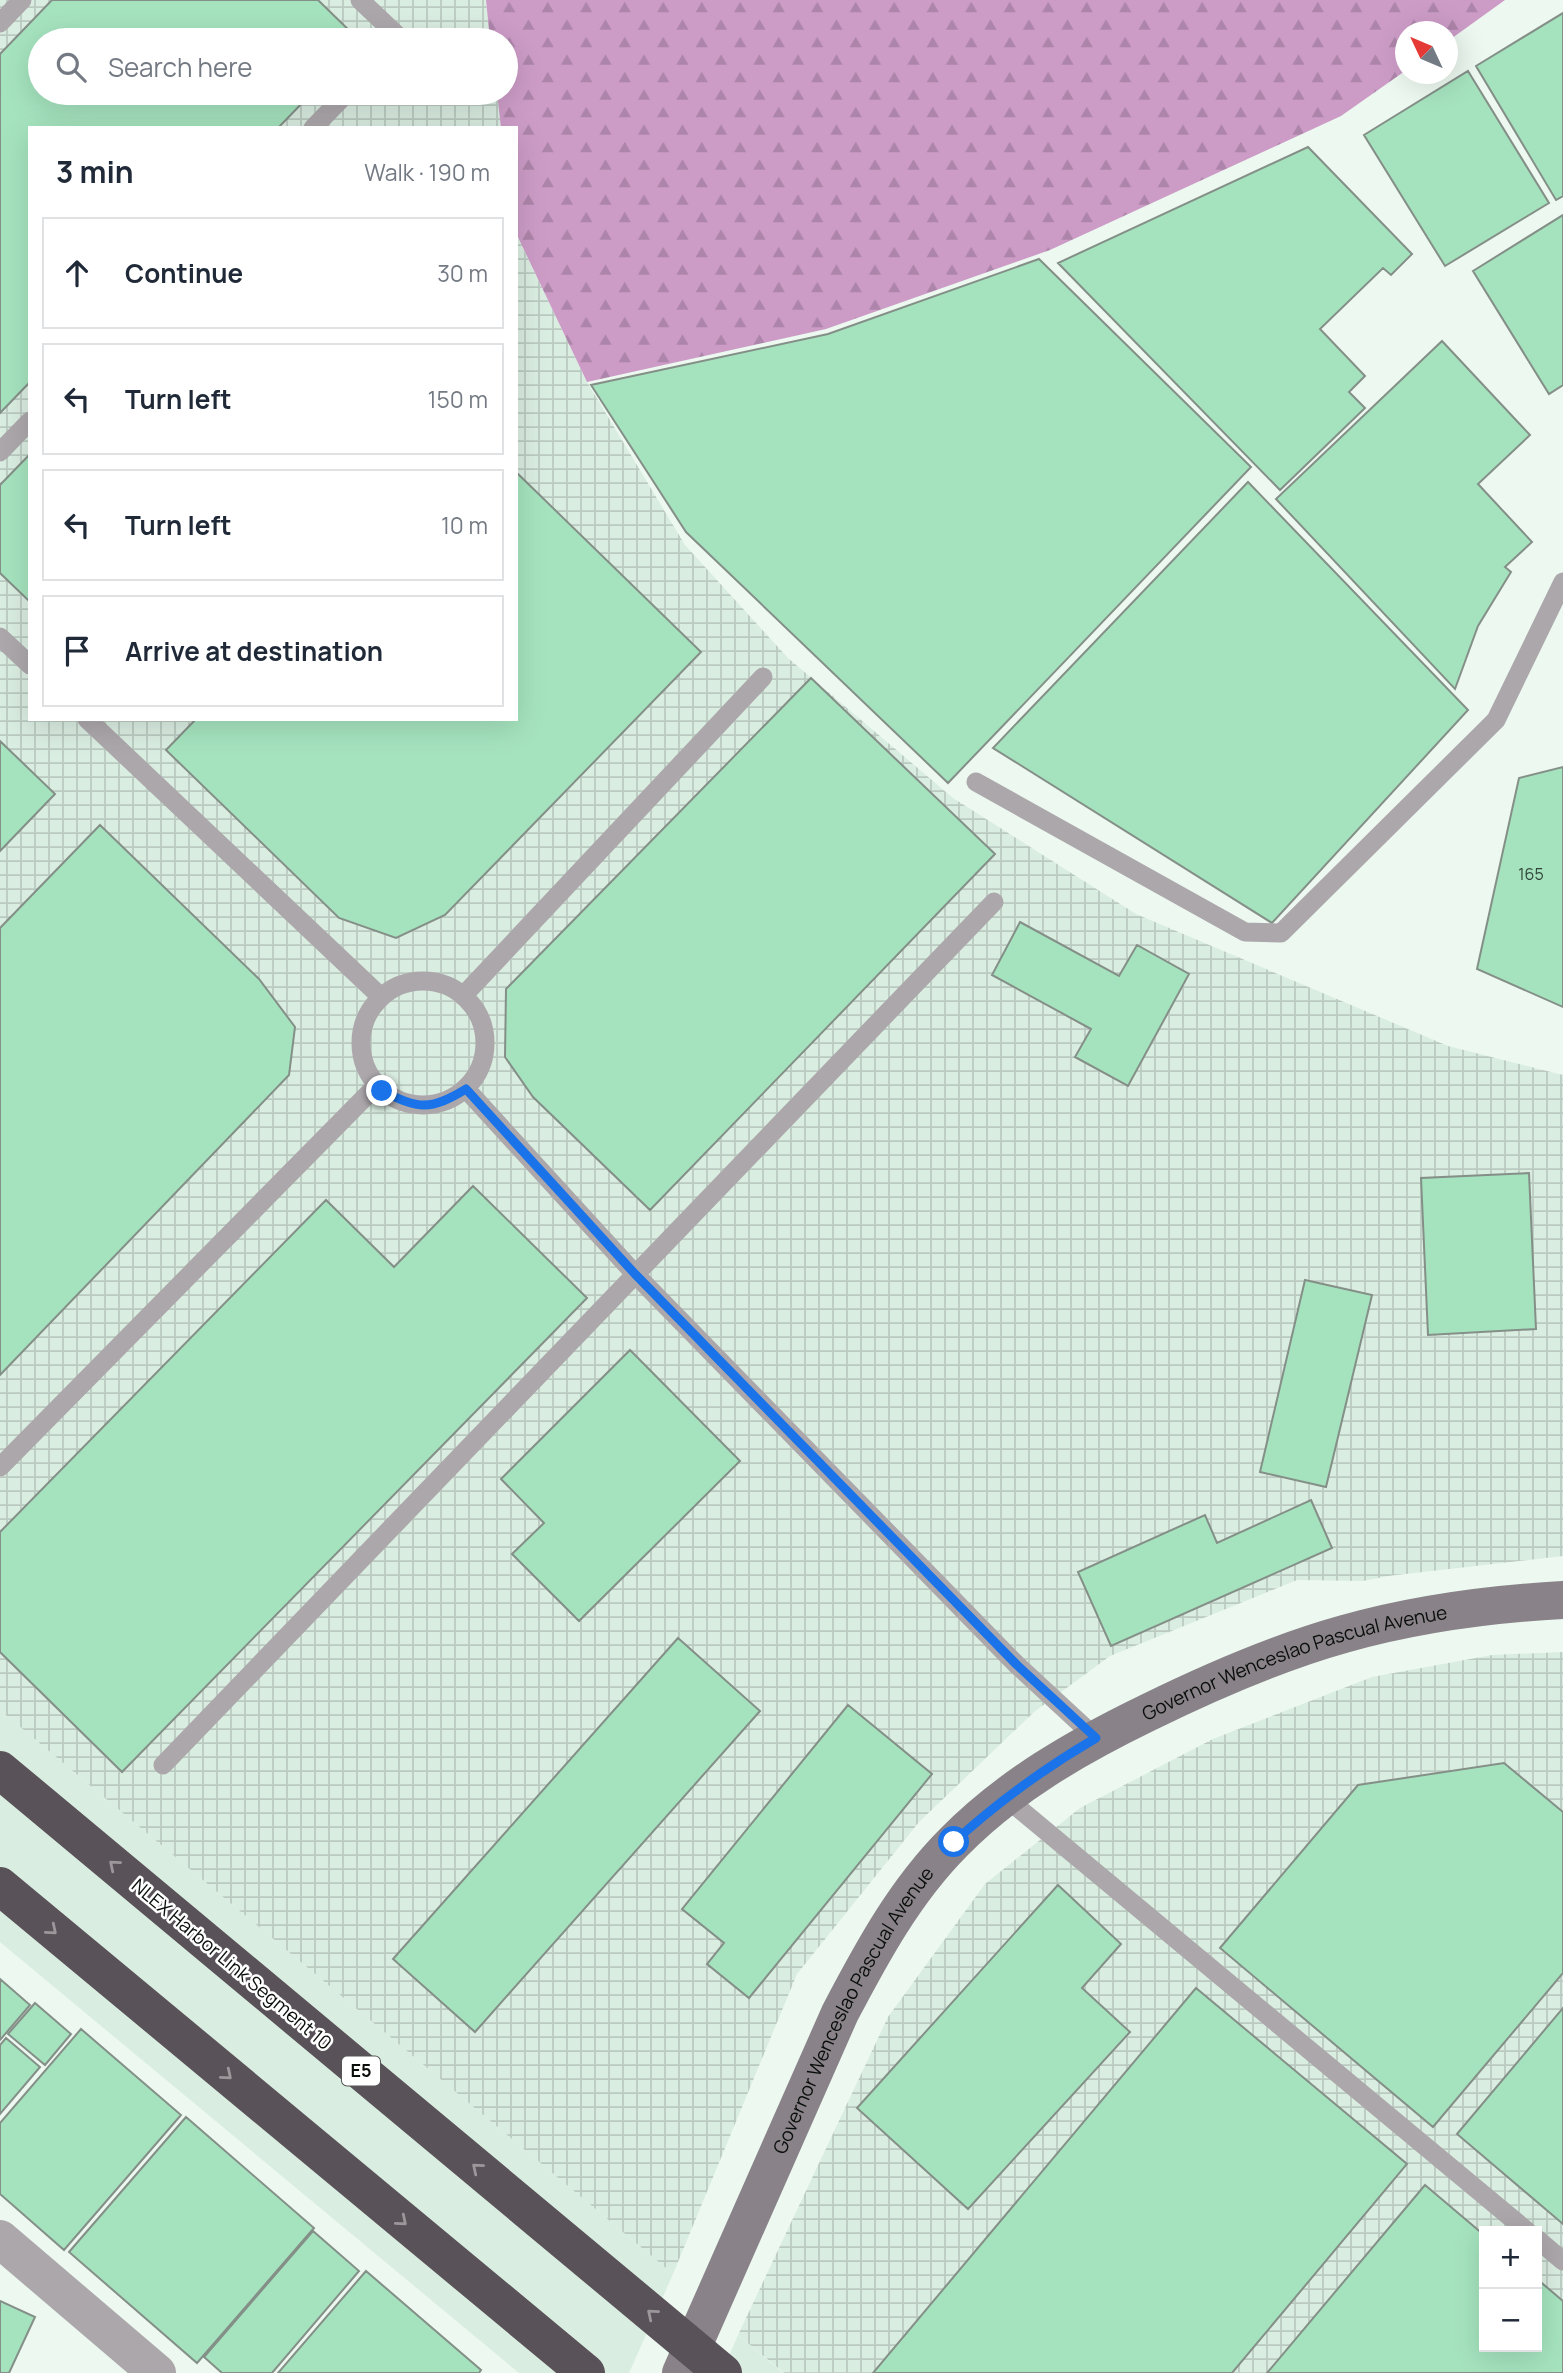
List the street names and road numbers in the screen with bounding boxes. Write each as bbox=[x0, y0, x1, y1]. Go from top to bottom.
street label: Governor Wenceslao Pascual Avenue bbox=[1137, 1599, 1449, 1727]
street label: Governor Wenceslao Pascual Avenue bbox=[766, 1861, 939, 2158]
street label: NLEX Harbor Link Segment 10 bbox=[126, 1873, 338, 2055]
road number: E5 bbox=[342, 2056, 380, 2085]

